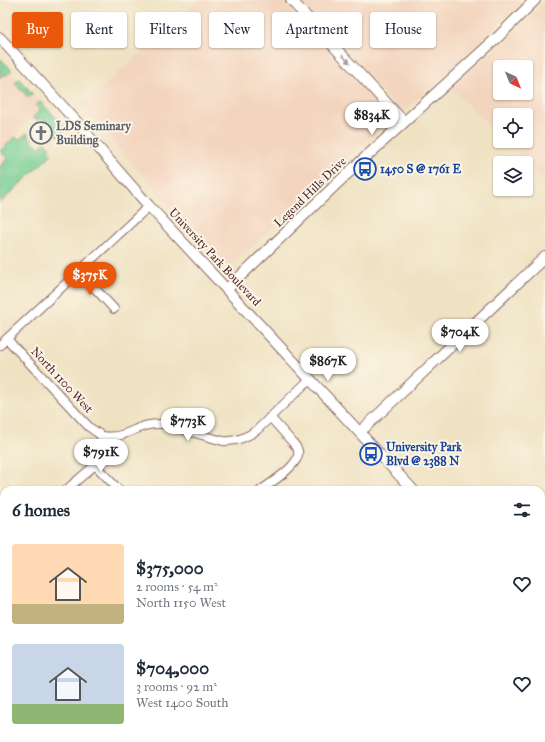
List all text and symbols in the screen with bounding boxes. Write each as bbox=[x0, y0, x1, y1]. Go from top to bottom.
chip: Buy bbox=[12, 12, 63, 48]
chip: Rent bbox=[71, 12, 127, 48]
chip: Filters bbox=[135, 12, 201, 48]
chip: New bbox=[209, 12, 264, 48]
chip: Apartment bbox=[272, 12, 362, 48]
chip: House bbox=[370, 12, 436, 48]
one-way arrow bbox=[342, 54, 351, 64]
north arrow bbox=[493, 60, 533, 100]
map controls bbox=[493, 60, 533, 196]
pin: $834K bbox=[344, 102, 400, 136]
text: $834K bbox=[354, 107, 390, 123]
button: locate bbox=[493, 108, 533, 148]
place label: LDS Seminary Building bbox=[56, 119, 132, 148]
church icon: LDS Seminary Building bbox=[28, 120, 54, 146]
street label: Legend Hills Drive bbox=[271, 154, 350, 231]
bus stop icon: 1450 S @ 1761 E bbox=[352, 156, 378, 182]
button: layers bbox=[493, 156, 533, 196]
place label: 1450 S @ 1761 E bbox=[380, 162, 461, 177]
street label: University Park Boulevard bbox=[166, 205, 264, 309]
pin: $375K bbox=[62, 262, 118, 296]
text: $375K bbox=[72, 267, 108, 283]
pin: $704K bbox=[432, 319, 488, 353]
text: $704K bbox=[441, 324, 479, 340]
street label: North 1100 West bbox=[28, 344, 96, 416]
pin: $867K bbox=[300, 348, 356, 382]
text: $867K bbox=[309, 353, 347, 369]
pin: $773K bbox=[160, 408, 216, 442]
text: $773K bbox=[170, 413, 206, 429]
pin: $791K bbox=[73, 439, 129, 473]
place label: University Park Blvd @ 2388 N bbox=[386, 440, 462, 469]
bus stop icon: University Park Blvd @ 2388 N bbox=[358, 441, 384, 467]
text: $791K bbox=[83, 444, 119, 460]
icon: filters bbox=[511, 499, 533, 521]
text: 6 homes bbox=[12, 500, 70, 521]
text: $375,000 bbox=[136, 558, 204, 579]
icon: home bbox=[44, 560, 92, 608]
icon: heart bbox=[511, 573, 533, 595]
text: 2 rooms · 54 m² bbox=[136, 579, 218, 595]
text: North 1150 West bbox=[136, 595, 226, 611]
text: $704,000 bbox=[136, 658, 209, 679]
icon: home bbox=[44, 660, 92, 708]
icon: heart bbox=[511, 673, 533, 695]
text: 3 rooms · 92 m² bbox=[136, 679, 217, 695]
text: West 1400 South bbox=[136, 695, 229, 711]

